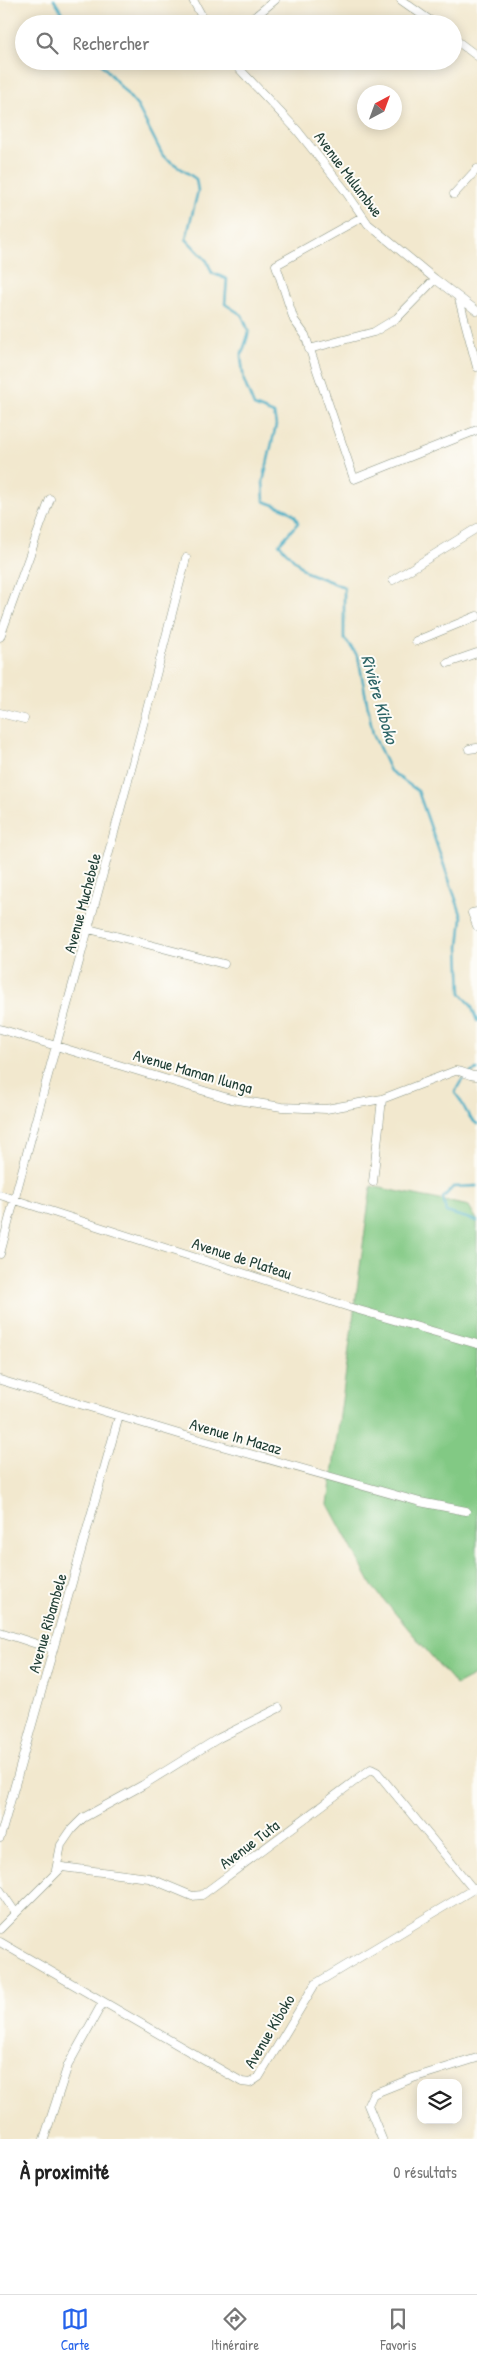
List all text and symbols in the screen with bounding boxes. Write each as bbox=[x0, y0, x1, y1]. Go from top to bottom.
search box bbox=[15, 15, 462, 70]
icon: search bbox=[33, 29, 61, 57]
text: Rechercher bbox=[73, 30, 150, 56]
north arrow bbox=[357, 85, 402, 130]
street label: Avenue Mulumbwe bbox=[309, 127, 389, 222]
water label: Rivière Kiboko bbox=[355, 651, 405, 748]
street label: Avenue Muchebele bbox=[58, 850, 106, 956]
street label: Avenue Maman Ilunga bbox=[131, 1043, 255, 1099]
street label: Avenue de Plateau bbox=[189, 1232, 295, 1285]
street label: Avenue In Mazaz bbox=[187, 1412, 285, 1460]
street label: Avenue Ribambele bbox=[22, 1570, 72, 1675]
street label: Avenue Tuta bbox=[214, 1814, 284, 1874]
street label: Avenue Kiboko bbox=[238, 1990, 300, 2072]
map controls bbox=[417, 2079, 462, 2124]
button: layers bbox=[417, 2079, 462, 2124]
text: À proximité bbox=[20, 2157, 109, 2186]
text: 0 résultats bbox=[393, 2161, 457, 2183]
tab: Carte bbox=[61, 2305, 90, 2354]
tab: Itinéraire bbox=[211, 2305, 259, 2354]
tab: Favoris bbox=[380, 2305, 416, 2354]

